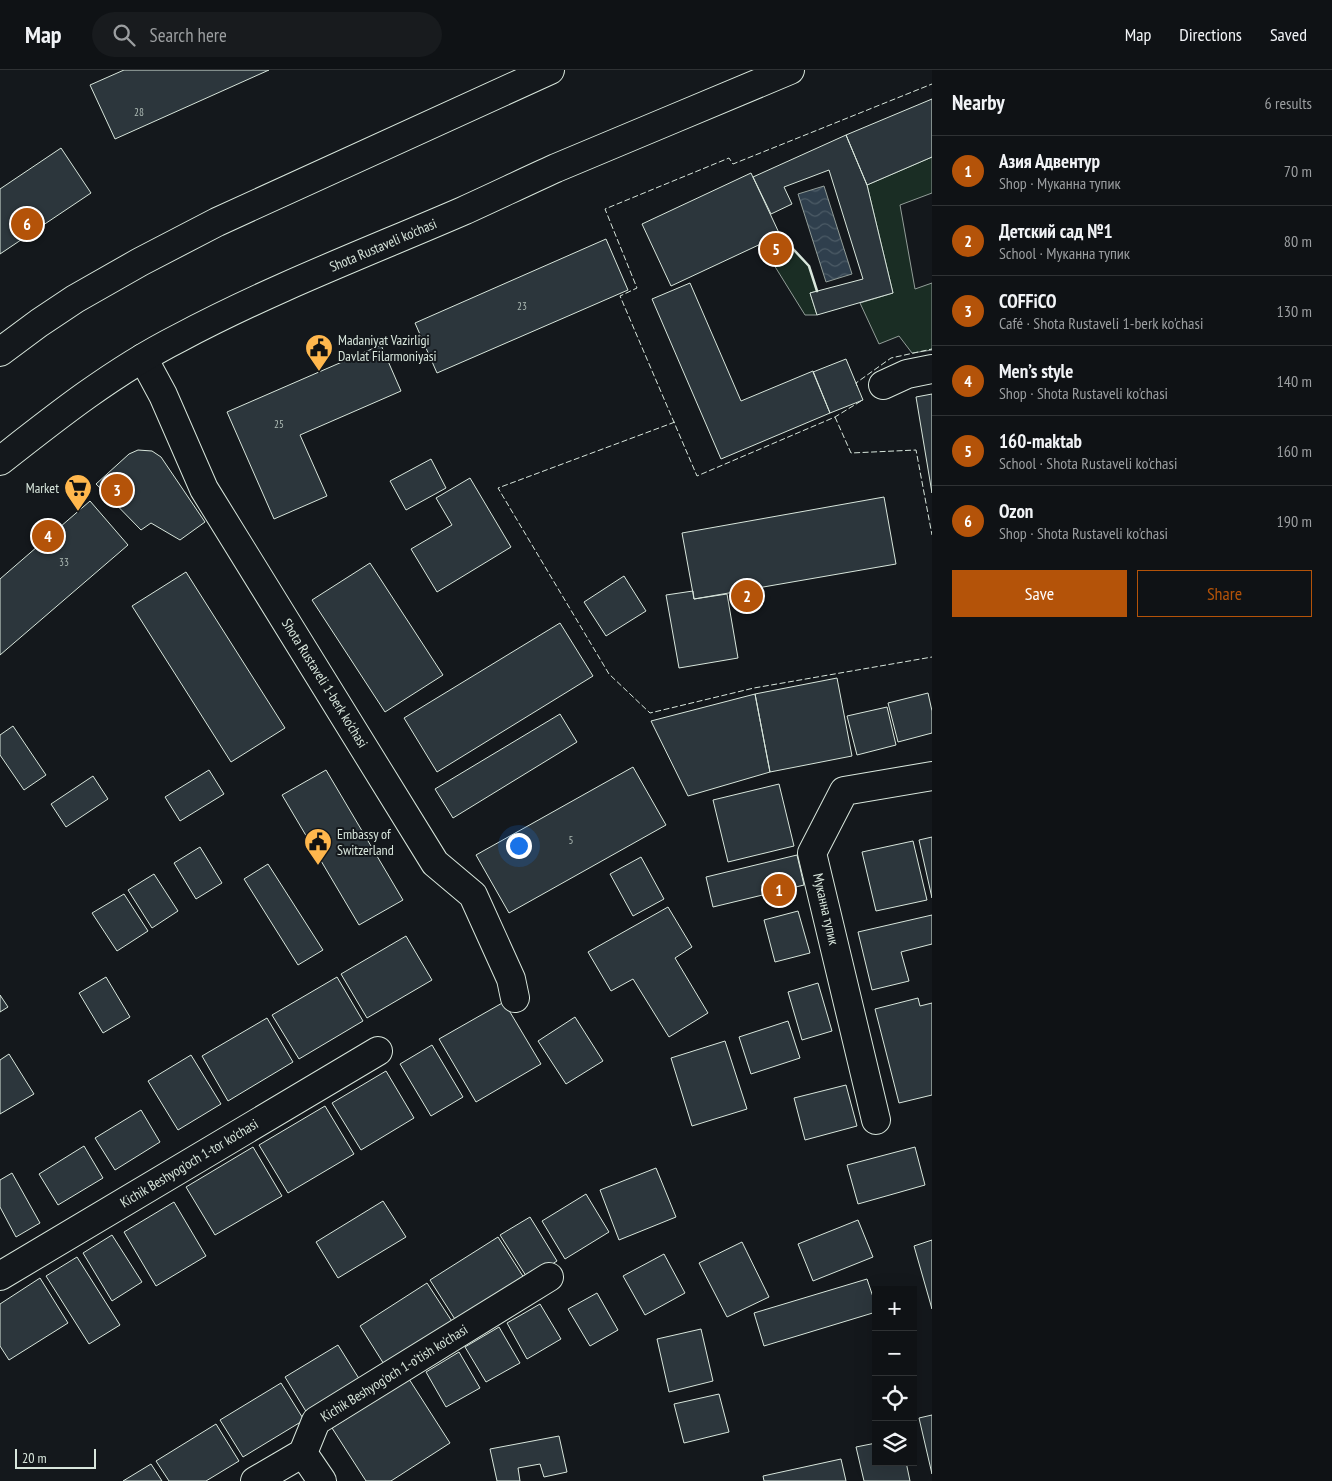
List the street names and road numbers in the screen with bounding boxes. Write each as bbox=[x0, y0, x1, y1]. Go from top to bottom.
street label: Shota Rustaveli ko'chasi bbox=[327, 214, 439, 276]
street label: Shota Rustaveli 1-berk ko'chasi bbox=[278, 615, 372, 751]
street label: Муканна тупик bbox=[809, 871, 843, 947]
street label: Kichik Beshyog'och 1-tor ko'chasi bbox=[117, 1115, 261, 1211]
street label: Kichik Beshyog'och 1-o'tish ko'chasi bbox=[317, 1320, 471, 1426]

